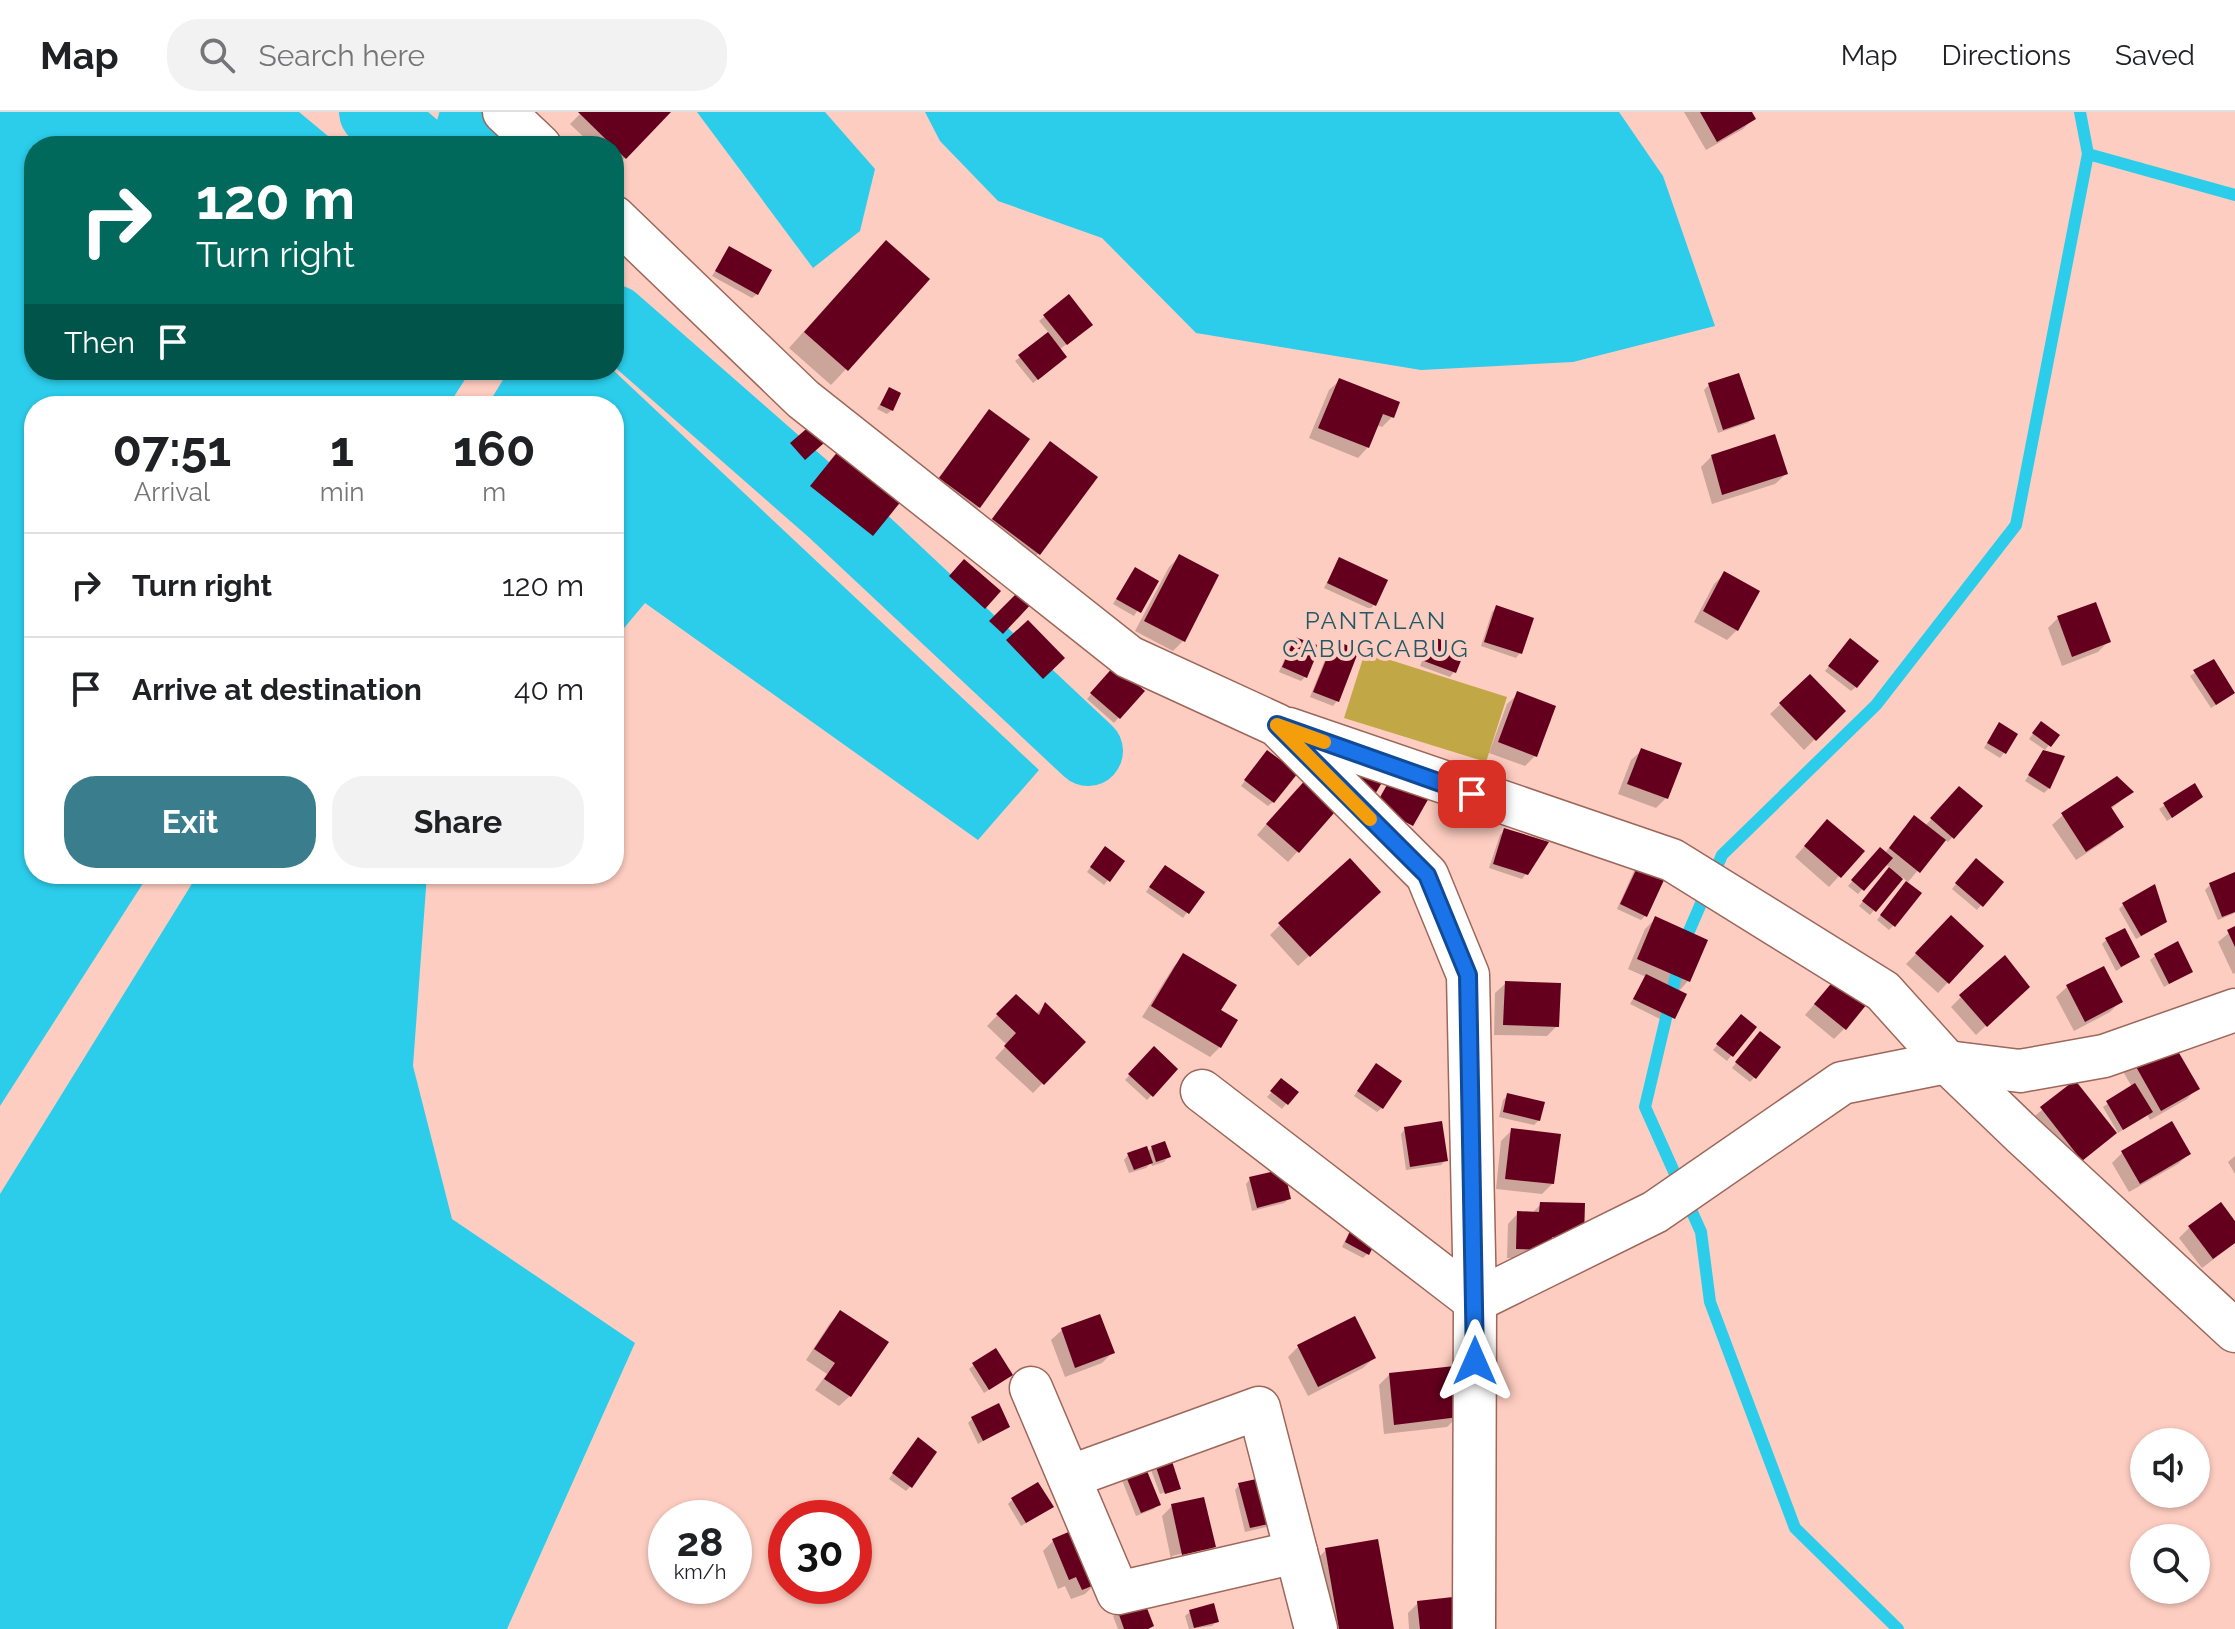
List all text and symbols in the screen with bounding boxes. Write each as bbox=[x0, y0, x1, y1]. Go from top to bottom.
search box bbox=[167, 19, 727, 91]
text: Map bbox=[40, 33, 119, 78]
icon: search bbox=[195, 33, 239, 77]
text: Search here bbox=[259, 38, 425, 73]
text: Map bbox=[1841, 39, 1898, 72]
text: Directions bbox=[1942, 39, 2071, 72]
text: Saved bbox=[2115, 39, 2195, 72]
text: 120 m bbox=[196, 166, 355, 232]
icon: right bbox=[64, 168, 168, 272]
text: Turn right bbox=[196, 233, 355, 275]
icon: arrive bbox=[151, 320, 195, 364]
text: Then bbox=[64, 325, 135, 360]
text: 07:51 bbox=[113, 421, 231, 477]
text: 1 bbox=[330, 421, 354, 477]
text: 160 bbox=[453, 421, 535, 477]
text: Arrival bbox=[134, 477, 210, 507]
text: min bbox=[320, 477, 364, 507]
text: m bbox=[482, 477, 506, 507]
icon: right bbox=[64, 563, 108, 607]
text: Turn right bbox=[132, 568, 272, 603]
text: 120 m bbox=[502, 568, 584, 603]
district label: PANTALAN CABUGCABUG bbox=[1282, 606, 1470, 663]
icon: arrive bbox=[64, 667, 108, 711]
text: Arrive at destination bbox=[132, 672, 422, 707]
text: 40 m bbox=[514, 672, 584, 707]
pin bbox=[1438, 760, 1506, 828]
icon: arrive bbox=[1450, 772, 1494, 816]
button: Exit bbox=[64, 776, 316, 868]
button: Share bbox=[332, 776, 584, 868]
position arrow bbox=[1433, 1319, 1517, 1403]
map controls bbox=[2130, 1428, 2210, 1604]
button: sound bbox=[2130, 1428, 2210, 1508]
speed limit sign: 30 bbox=[768, 1500, 872, 1604]
text: 28 bbox=[677, 1518, 723, 1565]
button: search bbox=[2130, 1524, 2210, 1604]
text: km/h bbox=[674, 1560, 726, 1584]

